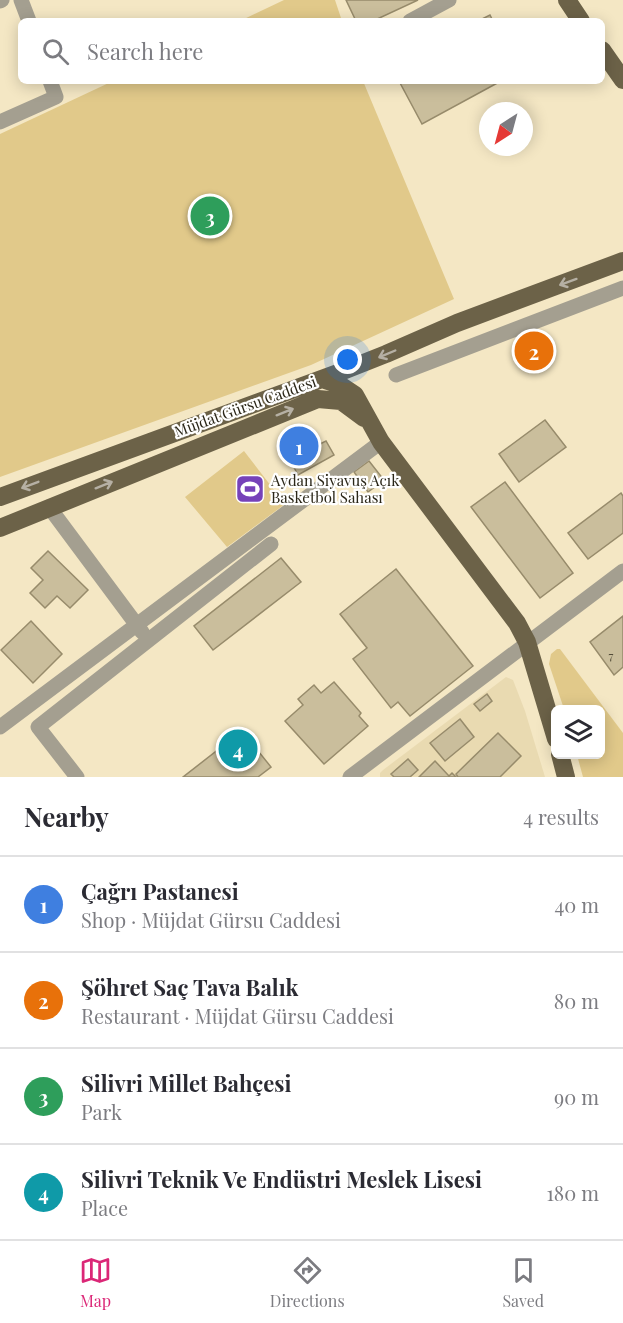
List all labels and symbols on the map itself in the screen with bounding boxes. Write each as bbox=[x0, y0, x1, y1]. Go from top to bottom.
north arrow bbox=[479, 102, 533, 156]
pin: 3 bbox=[190, 194, 230, 238]
one-way arrow bbox=[560, 277, 578, 288]
pin: 2 bbox=[514, 328, 554, 374]
your location bbox=[333, 345, 362, 374]
one-way arrow bbox=[379, 349, 397, 360]
street label: Müjdat Gürsu Caddesi bbox=[171, 371, 319, 441]
one-way arrow bbox=[275, 406, 293, 417]
pin: 1 bbox=[280, 424, 318, 468]
place label: Aydan Siyavuş Açık Basketbol Sahası bbox=[270, 470, 400, 507]
sports icon: Aydan Siyavuş Açık Basketbol Sahası bbox=[234, 473, 266, 505]
one-way arrow bbox=[94, 479, 112, 490]
one-way arrow bbox=[21, 481, 40, 492]
house number: 7 bbox=[609, 647, 614, 663]
pin: 4 bbox=[218, 726, 258, 771]

